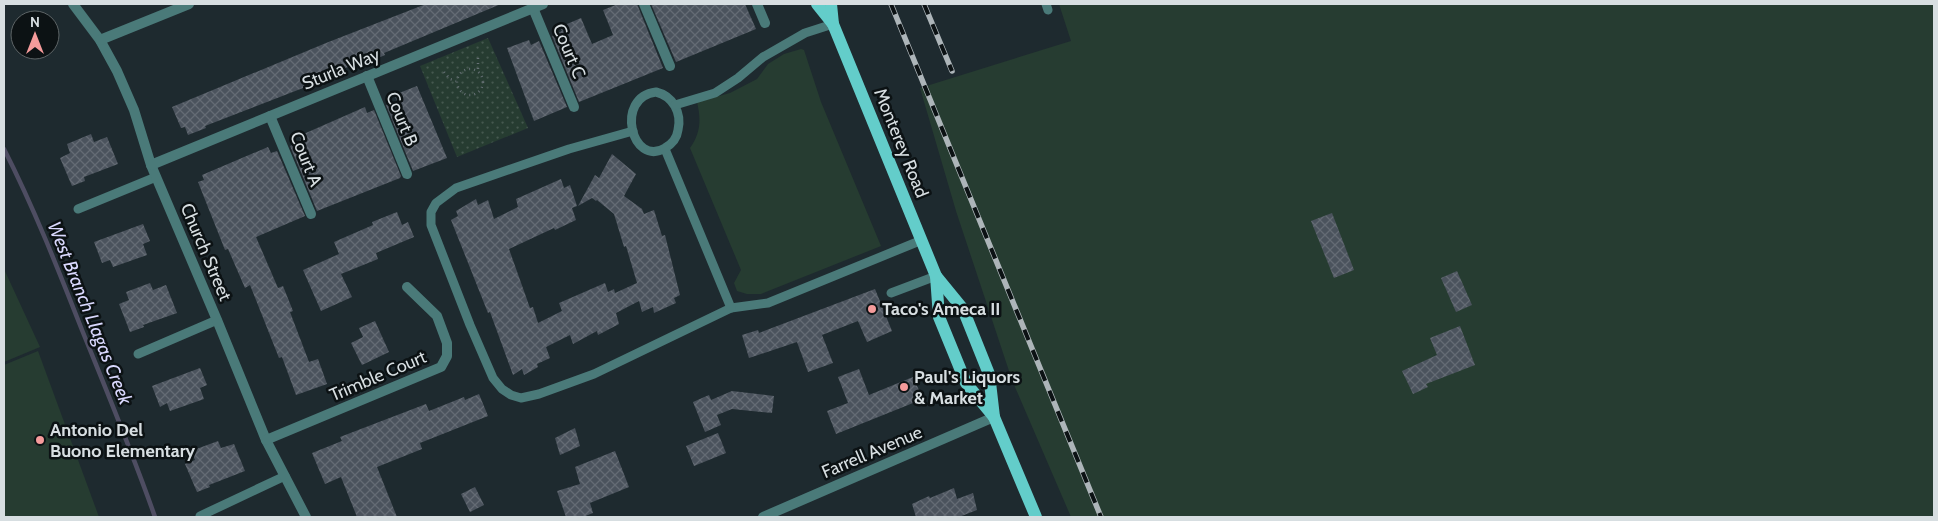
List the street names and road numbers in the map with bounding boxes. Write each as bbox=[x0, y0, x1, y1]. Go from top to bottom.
street label: Court C bbox=[548, 20, 590, 82]
street label: Sturla Way bbox=[299, 43, 383, 95]
street label: Monterey Road bbox=[869, 85, 933, 201]
street label: Court B bbox=[381, 89, 423, 150]
street label: Court A bbox=[285, 128, 327, 190]
street label: Church Street bbox=[176, 200, 236, 304]
street label: Trimble Court bbox=[326, 346, 430, 406]
street label: Farrell Avenue bbox=[818, 421, 926, 483]

